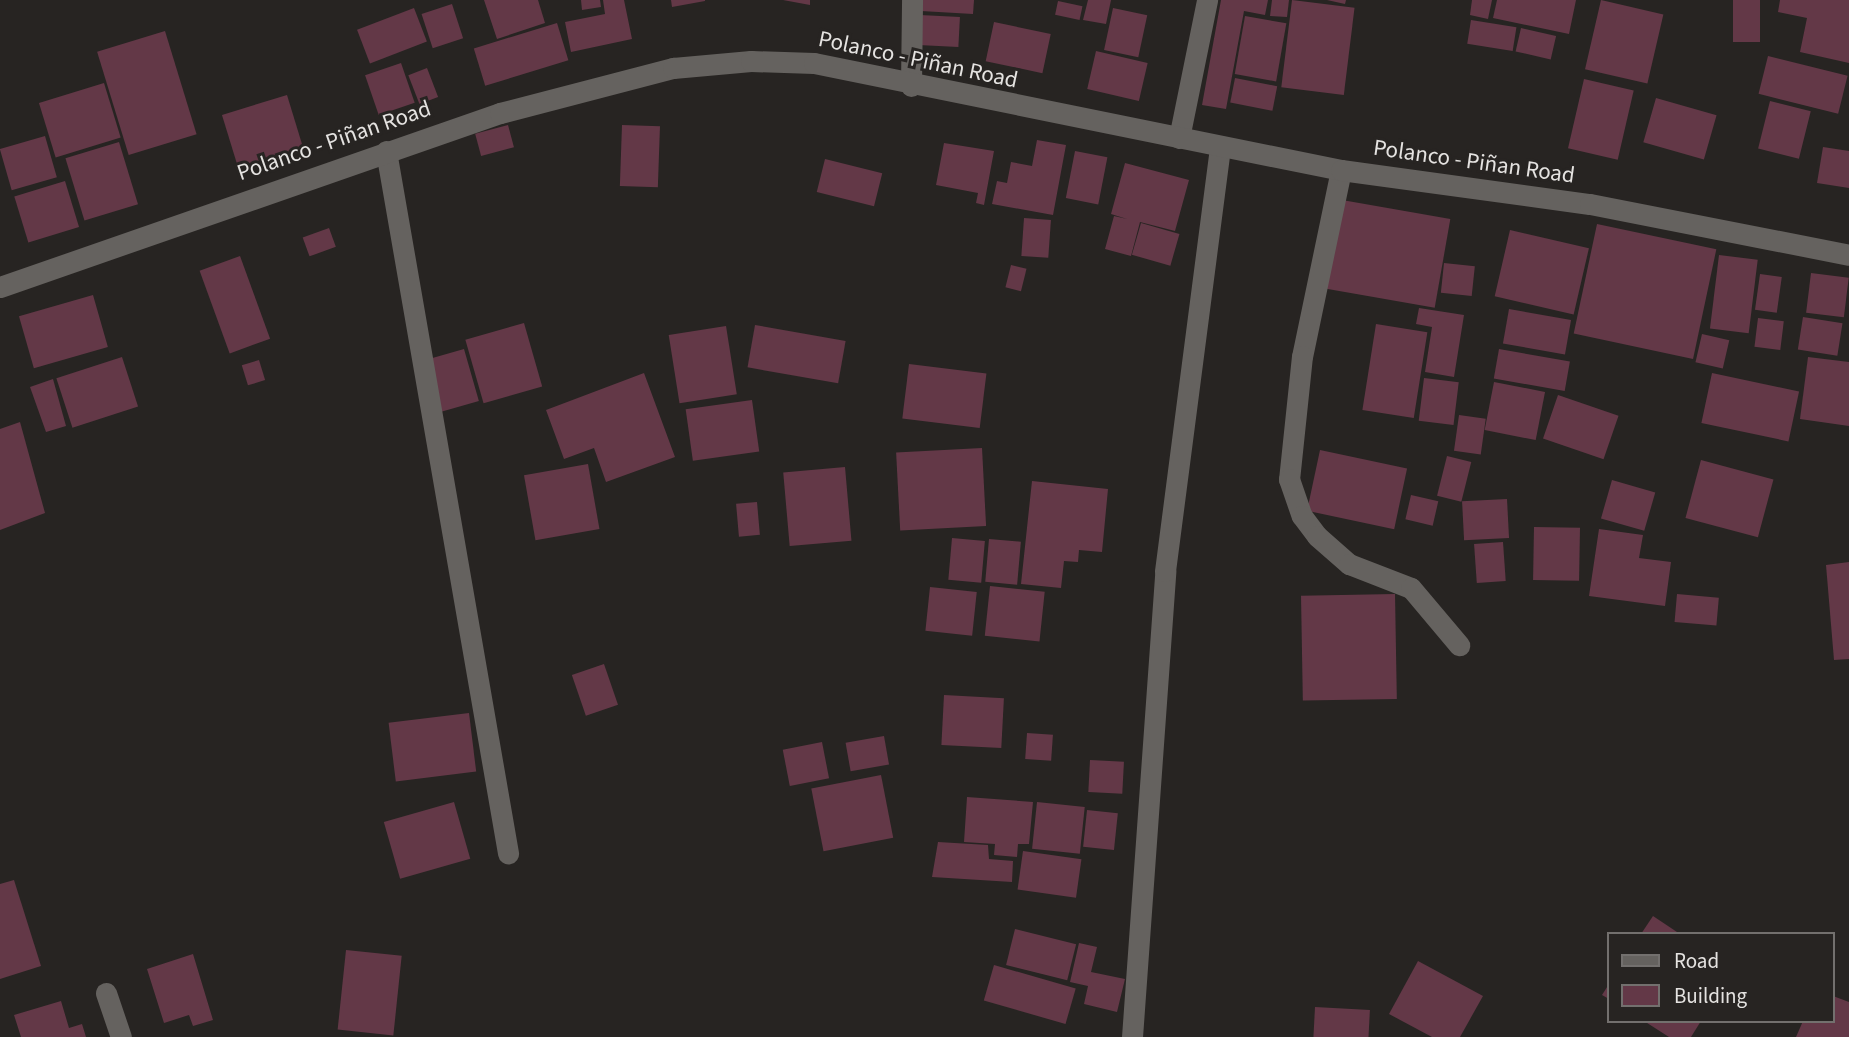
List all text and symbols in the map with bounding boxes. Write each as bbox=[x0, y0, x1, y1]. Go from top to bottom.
street label: Polanco - Piñan Road bbox=[816, 25, 1020, 95]
street label: Polanco - Piñan Road bbox=[233, 95, 435, 187]
street label: Polanco - Piñan Road bbox=[1371, 134, 1577, 190]
legend bbox=[1608, 932, 1835, 1023]
text: Road bbox=[1674, 946, 1719, 976]
text: Building bbox=[1674, 981, 1747, 1011]

